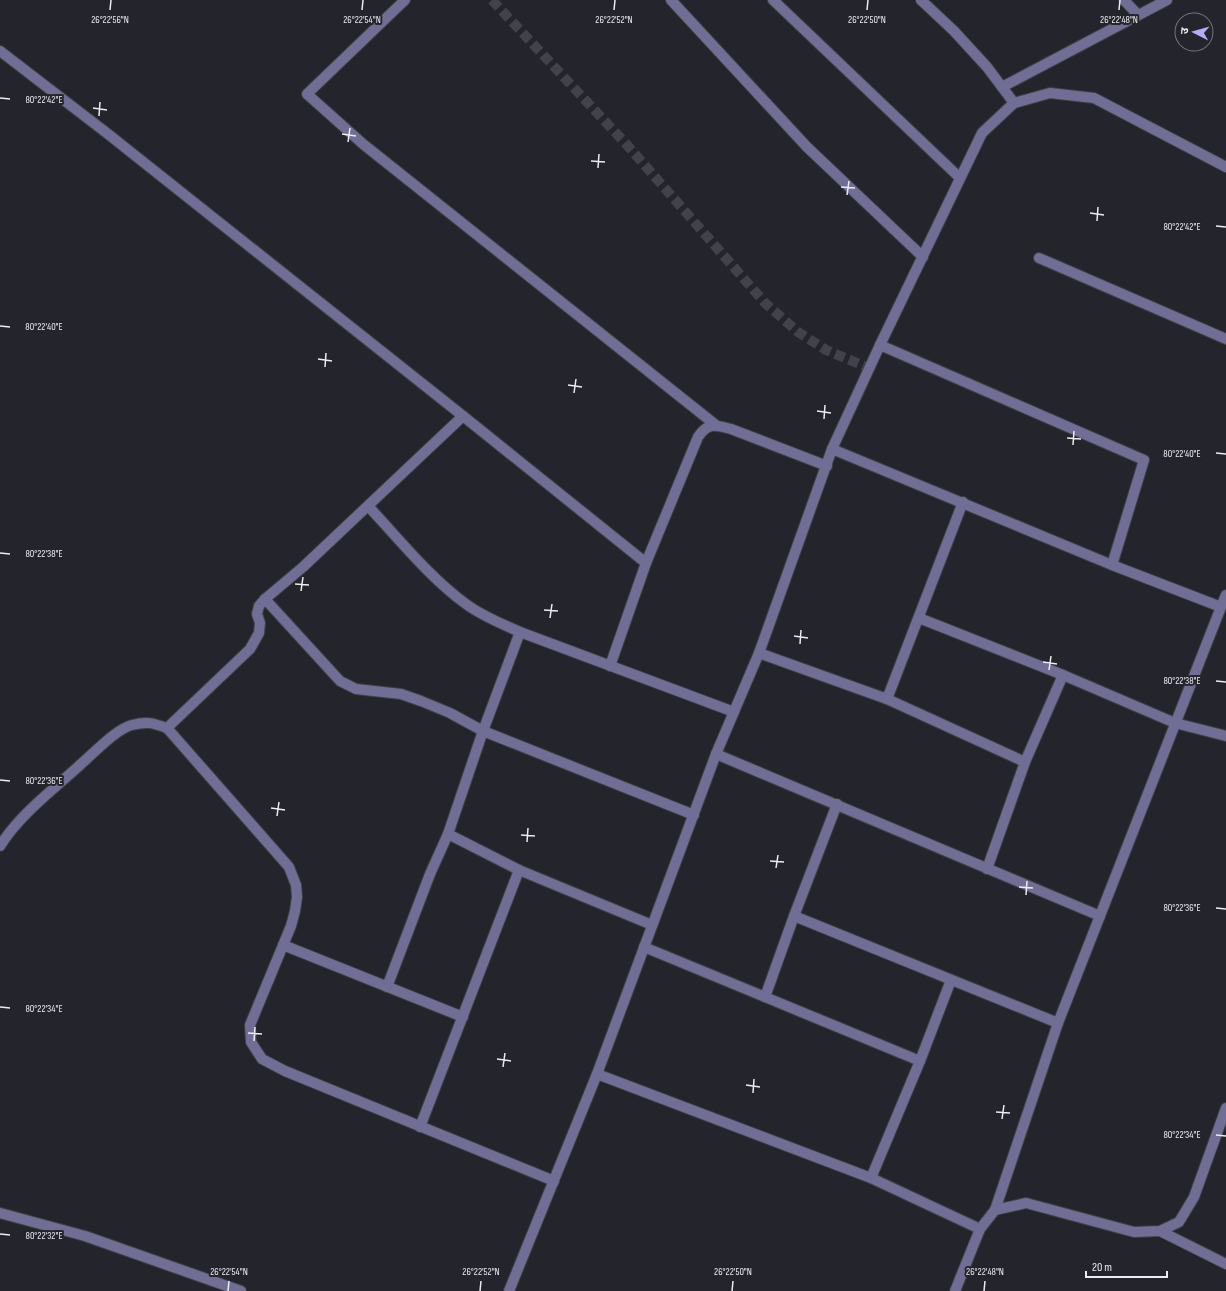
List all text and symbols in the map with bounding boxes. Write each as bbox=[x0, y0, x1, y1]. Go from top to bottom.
north arrow bbox=[1174, 12, 1214, 52]
text: 26°22'56"N bbox=[91, 14, 129, 26]
text: 26°22'54"N bbox=[343, 14, 381, 26]
text: 26°22'52"N bbox=[595, 14, 633, 26]
text: 26°22'50"N bbox=[848, 14, 886, 26]
text: 26°22'48"N bbox=[1100, 14, 1138, 26]
text: उ bbox=[1178, 27, 1191, 35]
text: 80°22'42"E bbox=[25, 94, 63, 106]
text: 80°22'42"E bbox=[1163, 221, 1201, 233]
text: 80°22'40"E bbox=[25, 321, 63, 333]
text: 80°22'40"E bbox=[1163, 448, 1201, 460]
text: 80°22'38"E bbox=[25, 548, 63, 560]
text: 80°22'38"E bbox=[1163, 675, 1201, 687]
text: 80°22'36"E bbox=[25, 775, 63, 787]
text: 80°22'36"E bbox=[1163, 902, 1201, 914]
text: 80°22'34"E bbox=[25, 1003, 63, 1015]
text: 80°22'34"E bbox=[1163, 1129, 1201, 1141]
text: 80°22'32"E bbox=[26, 1230, 63, 1242]
scale bar bbox=[1086, 1253, 1167, 1279]
text: 20 m bbox=[1092, 1260, 1112, 1275]
text: 26°22'54"N bbox=[210, 1266, 248, 1278]
text: 26°22'52"N bbox=[462, 1266, 500, 1278]
text: 26°22'50"N bbox=[714, 1266, 752, 1278]
text: 26°22'48"N bbox=[966, 1266, 1004, 1278]

